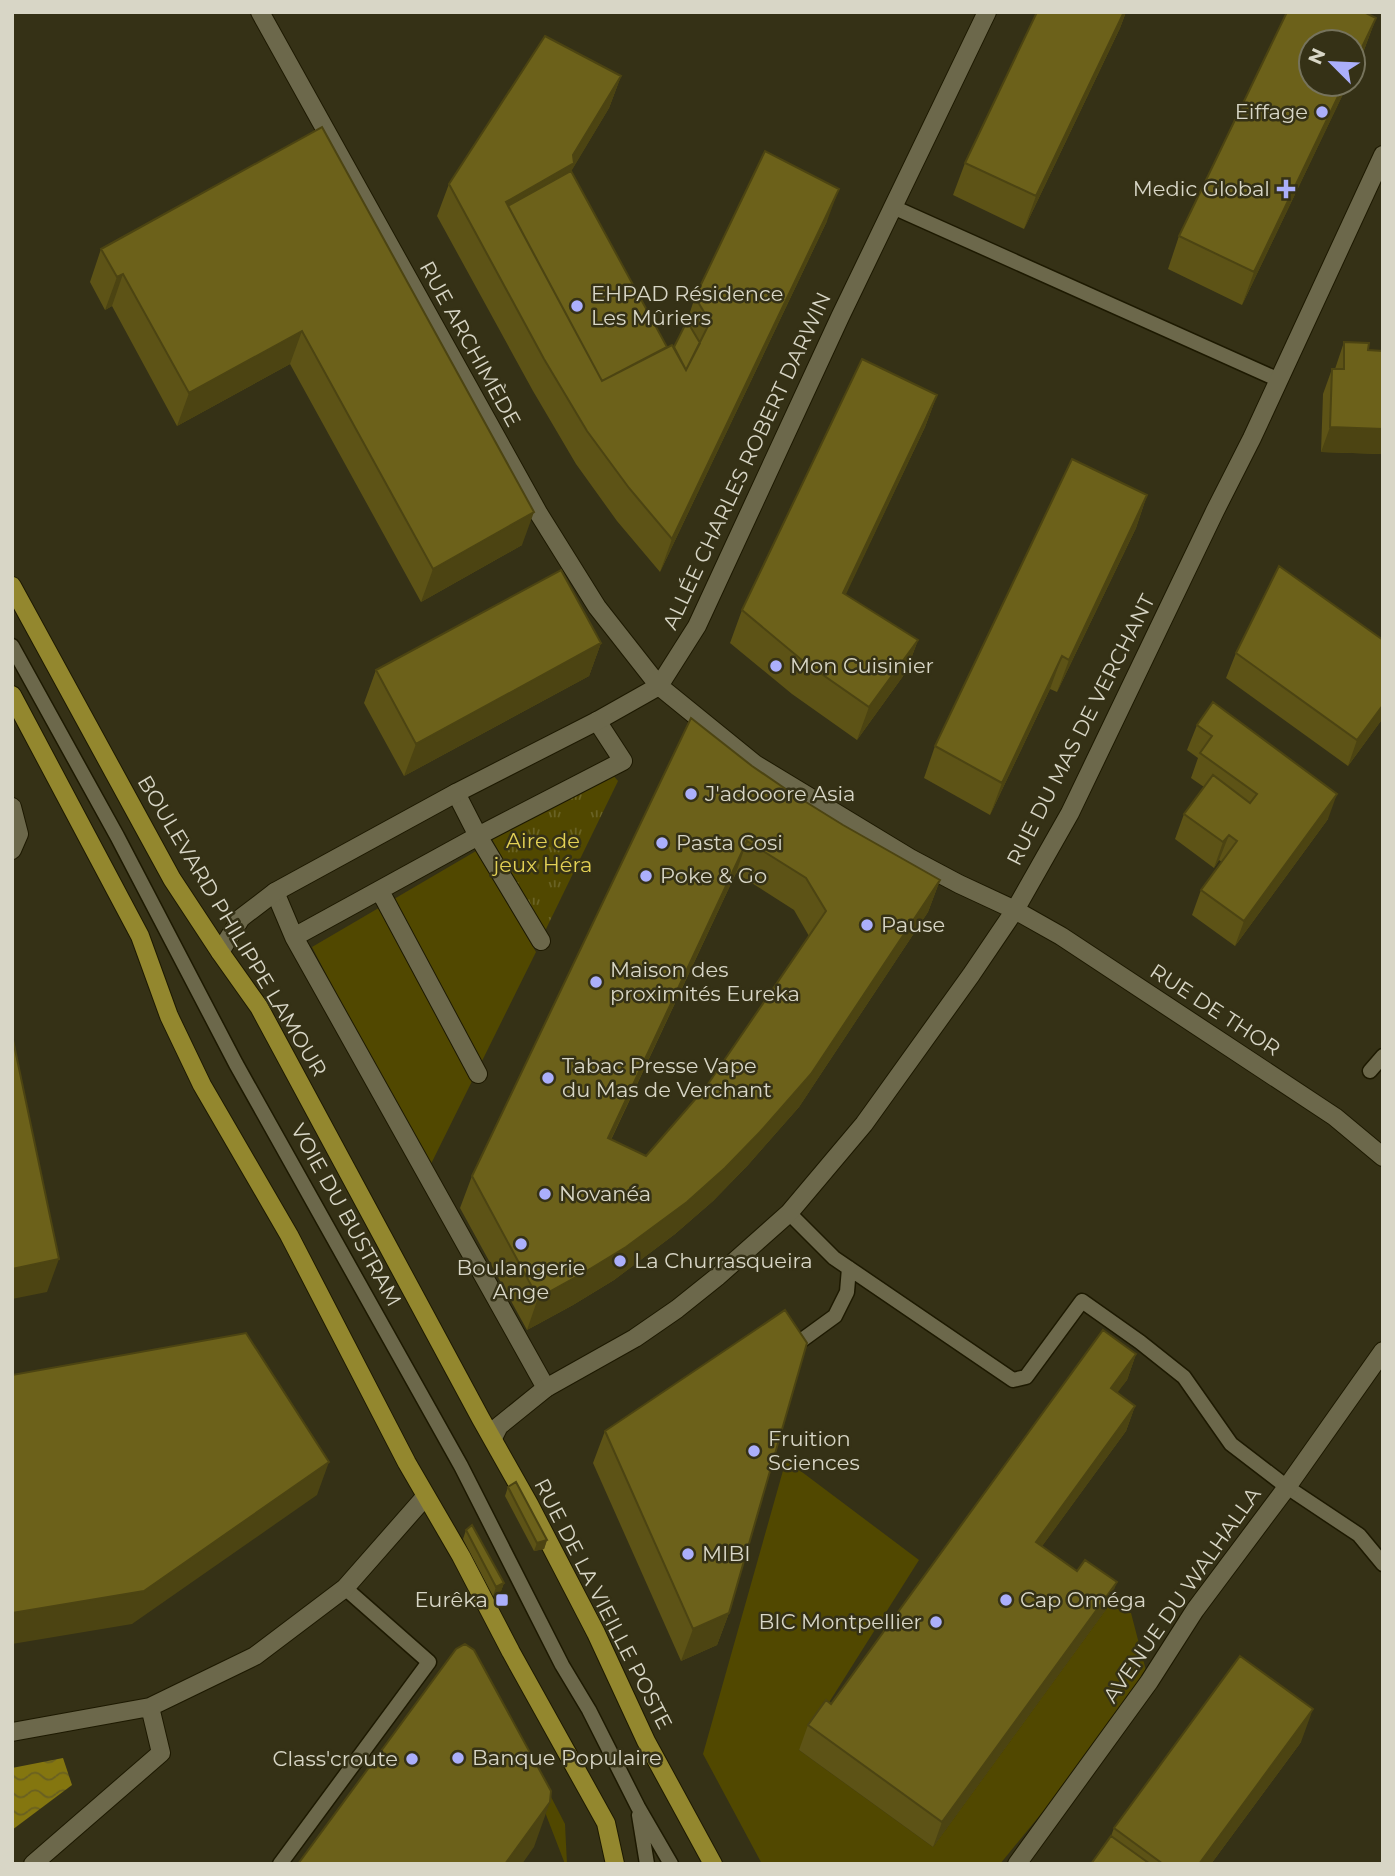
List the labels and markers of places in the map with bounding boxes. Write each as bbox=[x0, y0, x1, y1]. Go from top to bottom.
place label: Eiffage bbox=[1235, 99, 1308, 124]
marker: Eiffage bbox=[1314, 104, 1330, 120]
place label: Medic Global bbox=[1133, 176, 1270, 201]
marker: Medic Global bbox=[1276, 179, 1296, 199]
place label: EHPAD Résidence Les Mûriers bbox=[591, 281, 783, 330]
marker: EHPAD Résidence Les Mûriers bbox=[569, 298, 585, 314]
place label: Mon Cuisinier bbox=[790, 653, 934, 678]
marker: Mon Cuisinier bbox=[768, 658, 784, 674]
place label: J'adooore Asia bbox=[704, 781, 855, 806]
marker: J'adooore Asia bbox=[683, 786, 699, 802]
place label: Pasta Cosi bbox=[676, 830, 783, 855]
marker: Pasta Cosi bbox=[654, 835, 670, 851]
place label: Poke & Go bbox=[660, 863, 767, 888]
marker: Poke & Go bbox=[638, 868, 654, 884]
place label: Pause bbox=[881, 912, 945, 937]
marker: Pause bbox=[859, 917, 875, 933]
place label: Maison des proximités Eureka bbox=[610, 957, 800, 1006]
marker: Maison des proximités Eureka bbox=[588, 974, 604, 990]
place label: Tabac Presse Vape du Mas de Verchant bbox=[562, 1053, 772, 1102]
marker: Tabac Presse Vape du Mas de Verchant bbox=[540, 1070, 556, 1086]
place label: Novanéa bbox=[559, 1181, 651, 1206]
marker: Novanéa bbox=[537, 1186, 553, 1202]
marker: Boulangerie Ange bbox=[513, 1236, 529, 1252]
place label: La Churrasqueira bbox=[634, 1248, 813, 1273]
marker: La Churrasqueira bbox=[612, 1253, 628, 1269]
place label: Boulangerie Ange bbox=[456, 1255, 586, 1304]
place label: Fruition Sciences bbox=[768, 1426, 860, 1475]
marker: Fruition Sciences bbox=[746, 1443, 762, 1459]
place label: MIBI bbox=[702, 1541, 751, 1566]
marker: MIBI bbox=[680, 1546, 696, 1562]
place label: Eurêka bbox=[414, 1587, 488, 1612]
place label: Cap Oméga bbox=[1020, 1587, 1146, 1612]
marker: Eurêka bbox=[494, 1592, 510, 1608]
marker: Cap Oméga bbox=[998, 1592, 1014, 1608]
place label: BIC Montpellier bbox=[759, 1609, 922, 1634]
marker: BIC Montpellier bbox=[928, 1614, 944, 1630]
place label: Banque Populaire bbox=[472, 1745, 662, 1770]
place label: Class'croute bbox=[273, 1746, 398, 1771]
marker: Banque Populaire bbox=[450, 1750, 466, 1766]
marker: Class'croute bbox=[404, 1751, 420, 1767]

